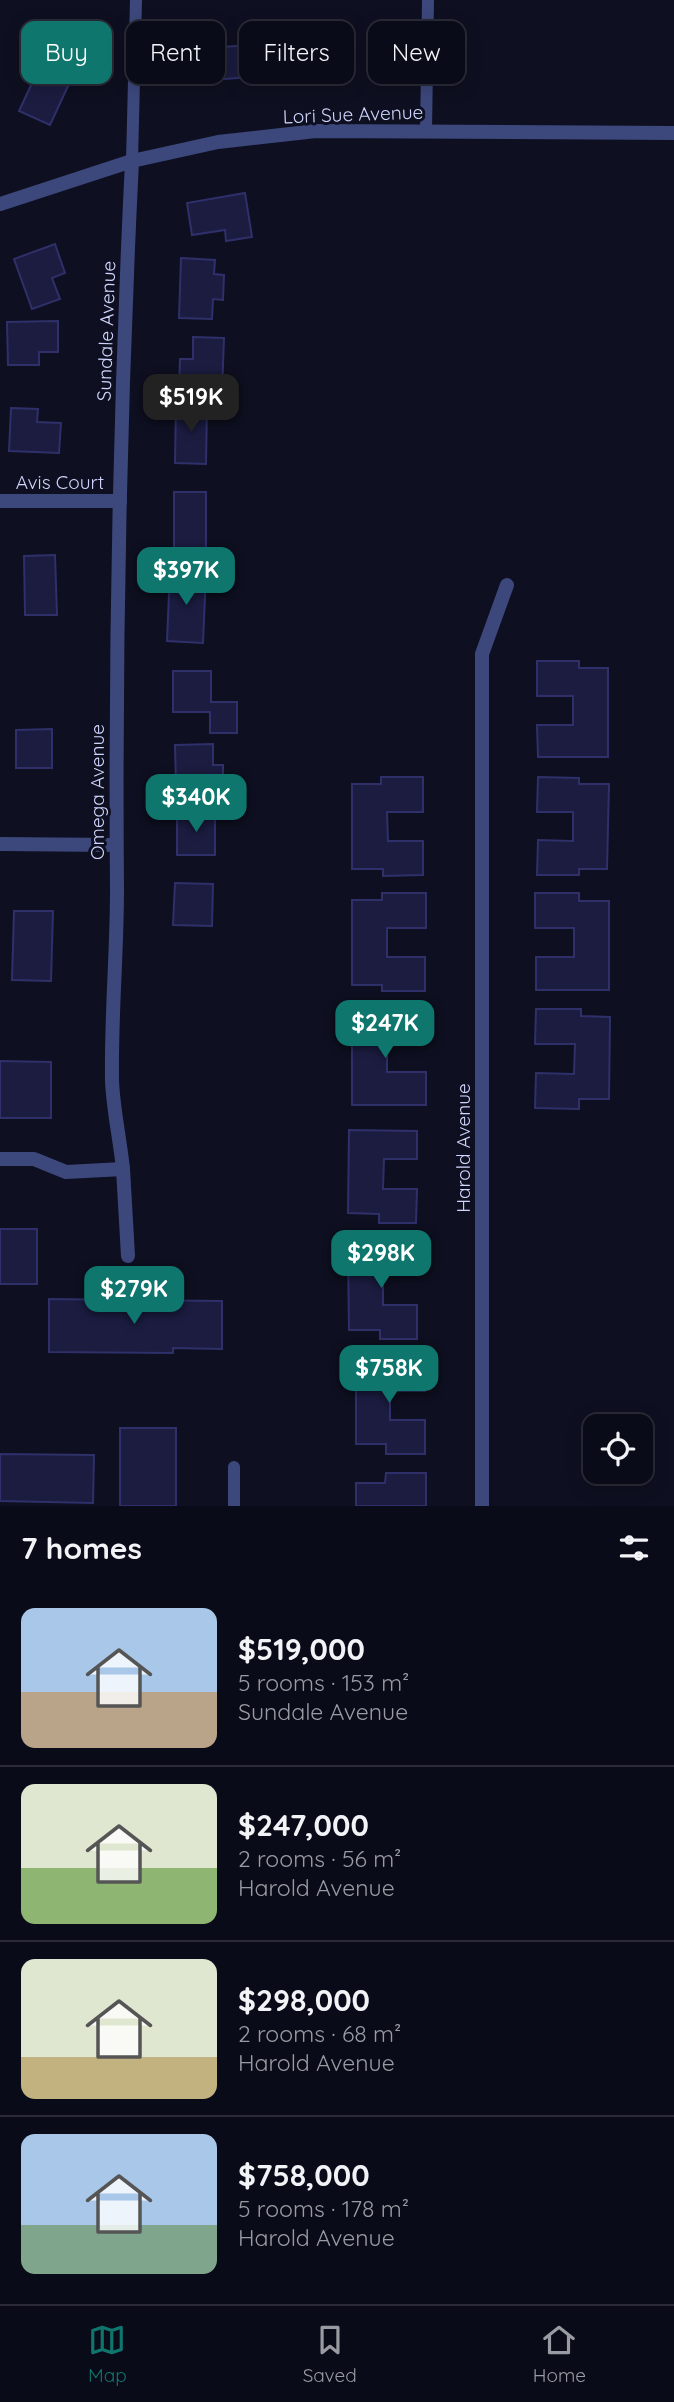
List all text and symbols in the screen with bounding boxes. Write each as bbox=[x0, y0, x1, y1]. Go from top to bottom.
chip: Buy bbox=[21, 21, 112, 84]
chip: Rent bbox=[126, 21, 225, 84]
chip: Filters bbox=[239, 21, 354, 84]
chip: New bbox=[368, 21, 465, 84]
street label: Lori Sue Avenue bbox=[282, 100, 424, 128]
street label: Sundale Avenue bbox=[92, 260, 120, 402]
pin: $519K bbox=[142, 374, 240, 434]
text: $519K bbox=[159, 382, 223, 411]
street label: Avis Court bbox=[16, 470, 104, 494]
pin: $397K bbox=[137, 548, 235, 607]
text: $397K bbox=[153, 555, 219, 584]
street label: Omega Avenue bbox=[85, 724, 109, 860]
pin: $340K bbox=[147, 774, 245, 834]
text: $340K bbox=[162, 782, 230, 811]
pin: $247K bbox=[336, 1000, 434, 1060]
text: $247K bbox=[351, 1008, 419, 1037]
street label: Harold Avenue bbox=[451, 1083, 475, 1213]
pin: $298K bbox=[332, 1230, 430, 1290]
text: $298K bbox=[347, 1238, 415, 1267]
pin: $279K bbox=[85, 1266, 183, 1326]
text: $279K bbox=[100, 1274, 168, 1303]
pin: $758K bbox=[340, 1346, 438, 1405]
text: $758K bbox=[355, 1353, 423, 1382]
map controls bbox=[583, 1414, 653, 1484]
button: locate bbox=[583, 1414, 653, 1484]
text: 7 homes bbox=[21, 1529, 142, 1567]
icon: filters bbox=[615, 1529, 653, 1567]
text: $519,000 bbox=[238, 1630, 365, 1668]
icon: home bbox=[77, 1636, 161, 1720]
text: 5 rooms · 153 m² bbox=[238, 1668, 409, 1697]
text: Sundale Avenue bbox=[238, 1697, 408, 1726]
text: $247,000 bbox=[238, 1806, 369, 1844]
icon: home bbox=[77, 1812, 161, 1896]
text: 2 rooms · 56 m² bbox=[238, 1844, 401, 1873]
text: Harold Avenue bbox=[238, 1873, 395, 1902]
text: $298,000 bbox=[238, 1981, 370, 2019]
icon: home bbox=[77, 1987, 161, 2071]
text: 2 rooms · 68 m² bbox=[238, 2019, 401, 2048]
text: Harold Avenue bbox=[238, 2048, 395, 2077]
text: $758,000 bbox=[238, 2156, 370, 2194]
icon: home bbox=[77, 2162, 161, 2246]
text: 5 rooms · 178 m² bbox=[238, 2194, 409, 2223]
text: Harold Avenue bbox=[238, 2223, 395, 2252]
tab: Map bbox=[88, 2321, 127, 2387]
tab: Saved bbox=[303, 2321, 357, 2387]
tab: Home bbox=[533, 2321, 586, 2387]

